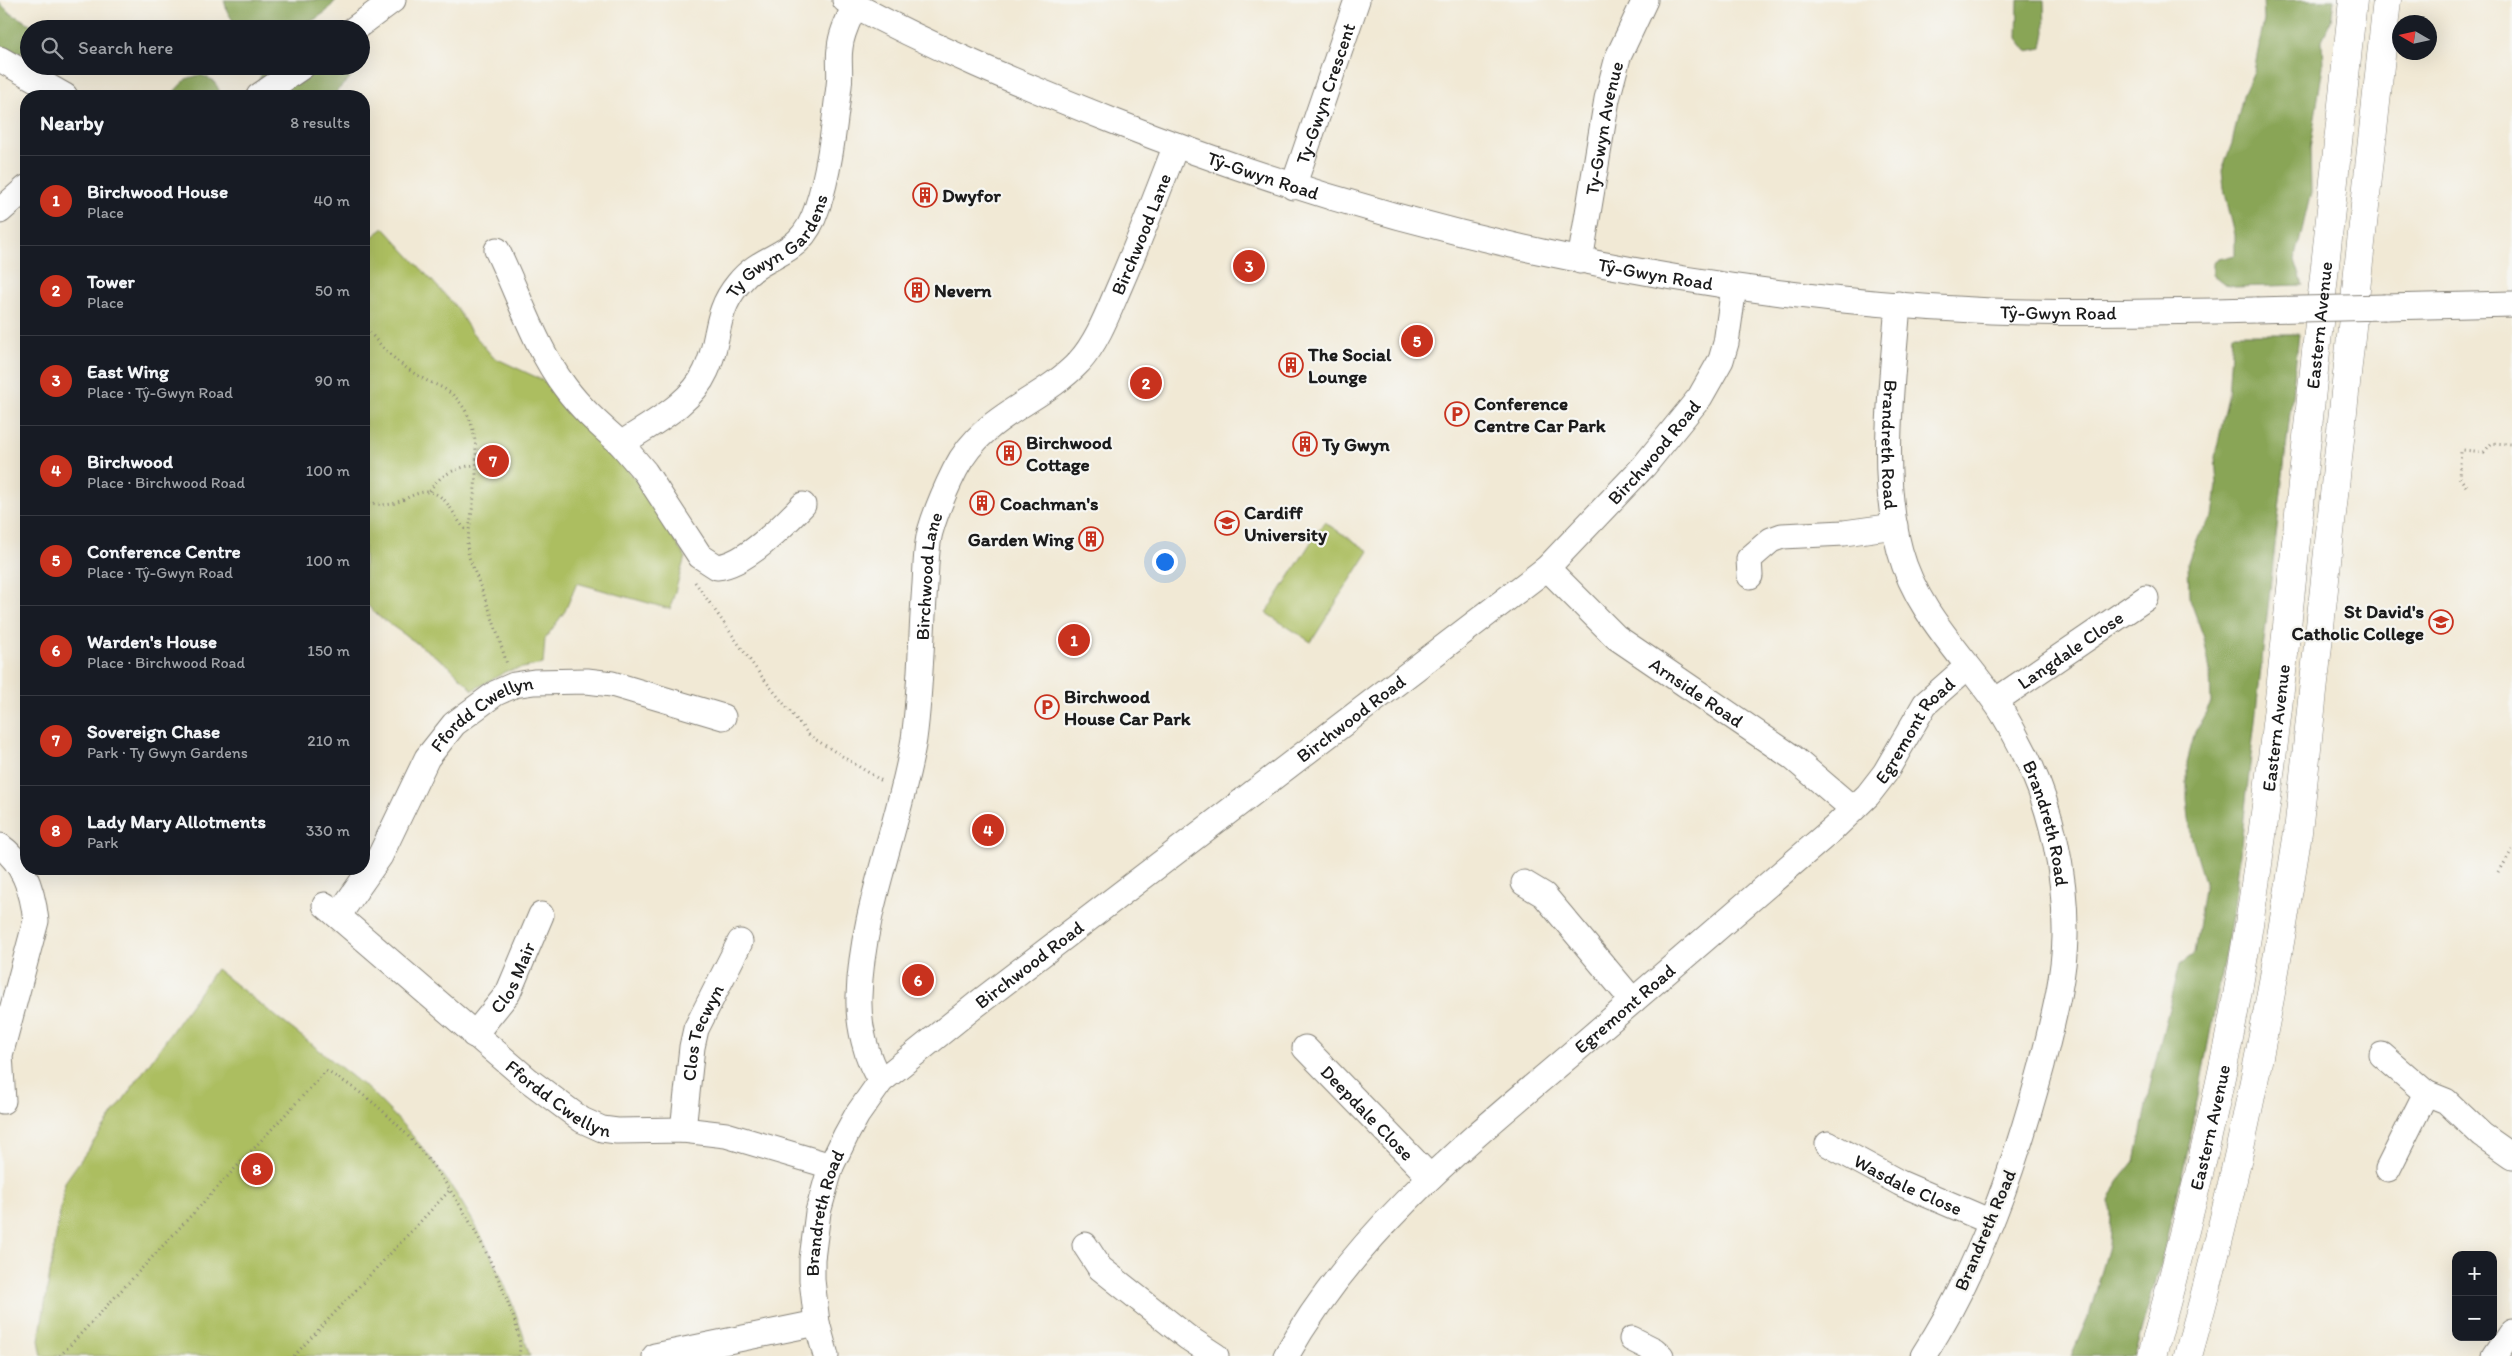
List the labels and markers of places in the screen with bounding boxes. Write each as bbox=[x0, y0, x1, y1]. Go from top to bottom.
building icon: Dwyfor bbox=[912, 182, 938, 208]
place label: Dwyfor bbox=[942, 184, 1001, 207]
pin: 3 bbox=[1233, 247, 1265, 285]
building icon: Nevern bbox=[904, 277, 930, 303]
place label: Nevern bbox=[934, 279, 992, 302]
pin: 5 bbox=[1401, 322, 1433, 360]
place label: The Social Lounge bbox=[1307, 343, 1392, 388]
building icon: The Social Lounge bbox=[1278, 352, 1304, 378]
pin: 2 bbox=[1130, 364, 1162, 402]
place label: Conference Centre Car Park bbox=[1474, 392, 1606, 437]
parking icon: Conference Centre Car Park bbox=[1444, 401, 1470, 427]
place label: Birchwood Cottage bbox=[1026, 431, 1113, 476]
building icon: Ty Gwyn bbox=[1292, 431, 1318, 457]
place label: Ty Gwyn bbox=[1321, 433, 1390, 456]
building icon: Birchwood Cottage bbox=[996, 440, 1022, 466]
pin: 7 bbox=[477, 442, 509, 480]
building icon: Coachman's bbox=[969, 490, 995, 516]
place label: Coachman's bbox=[1000, 492, 1099, 515]
place label: Cardiff University bbox=[1244, 501, 1328, 546]
school or university icon: Cardiff University bbox=[1214, 510, 1240, 536]
building icon: Garden Wing bbox=[1078, 526, 1104, 552]
place label: Garden Wing bbox=[968, 528, 1074, 551]
place label: St David's Catholic College bbox=[2291, 600, 2425, 645]
school or university icon: St David's Catholic College bbox=[2428, 609, 2454, 635]
pin: 1 bbox=[1058, 621, 1090, 659]
place label: Birchwood House Car Park bbox=[1064, 685, 1191, 730]
parking icon: Birchwood House Car Park bbox=[1034, 694, 1060, 720]
pin: 4 bbox=[972, 811, 1004, 849]
pin: 6 bbox=[902, 961, 934, 999]
pin: 8 bbox=[241, 1150, 273, 1188]

